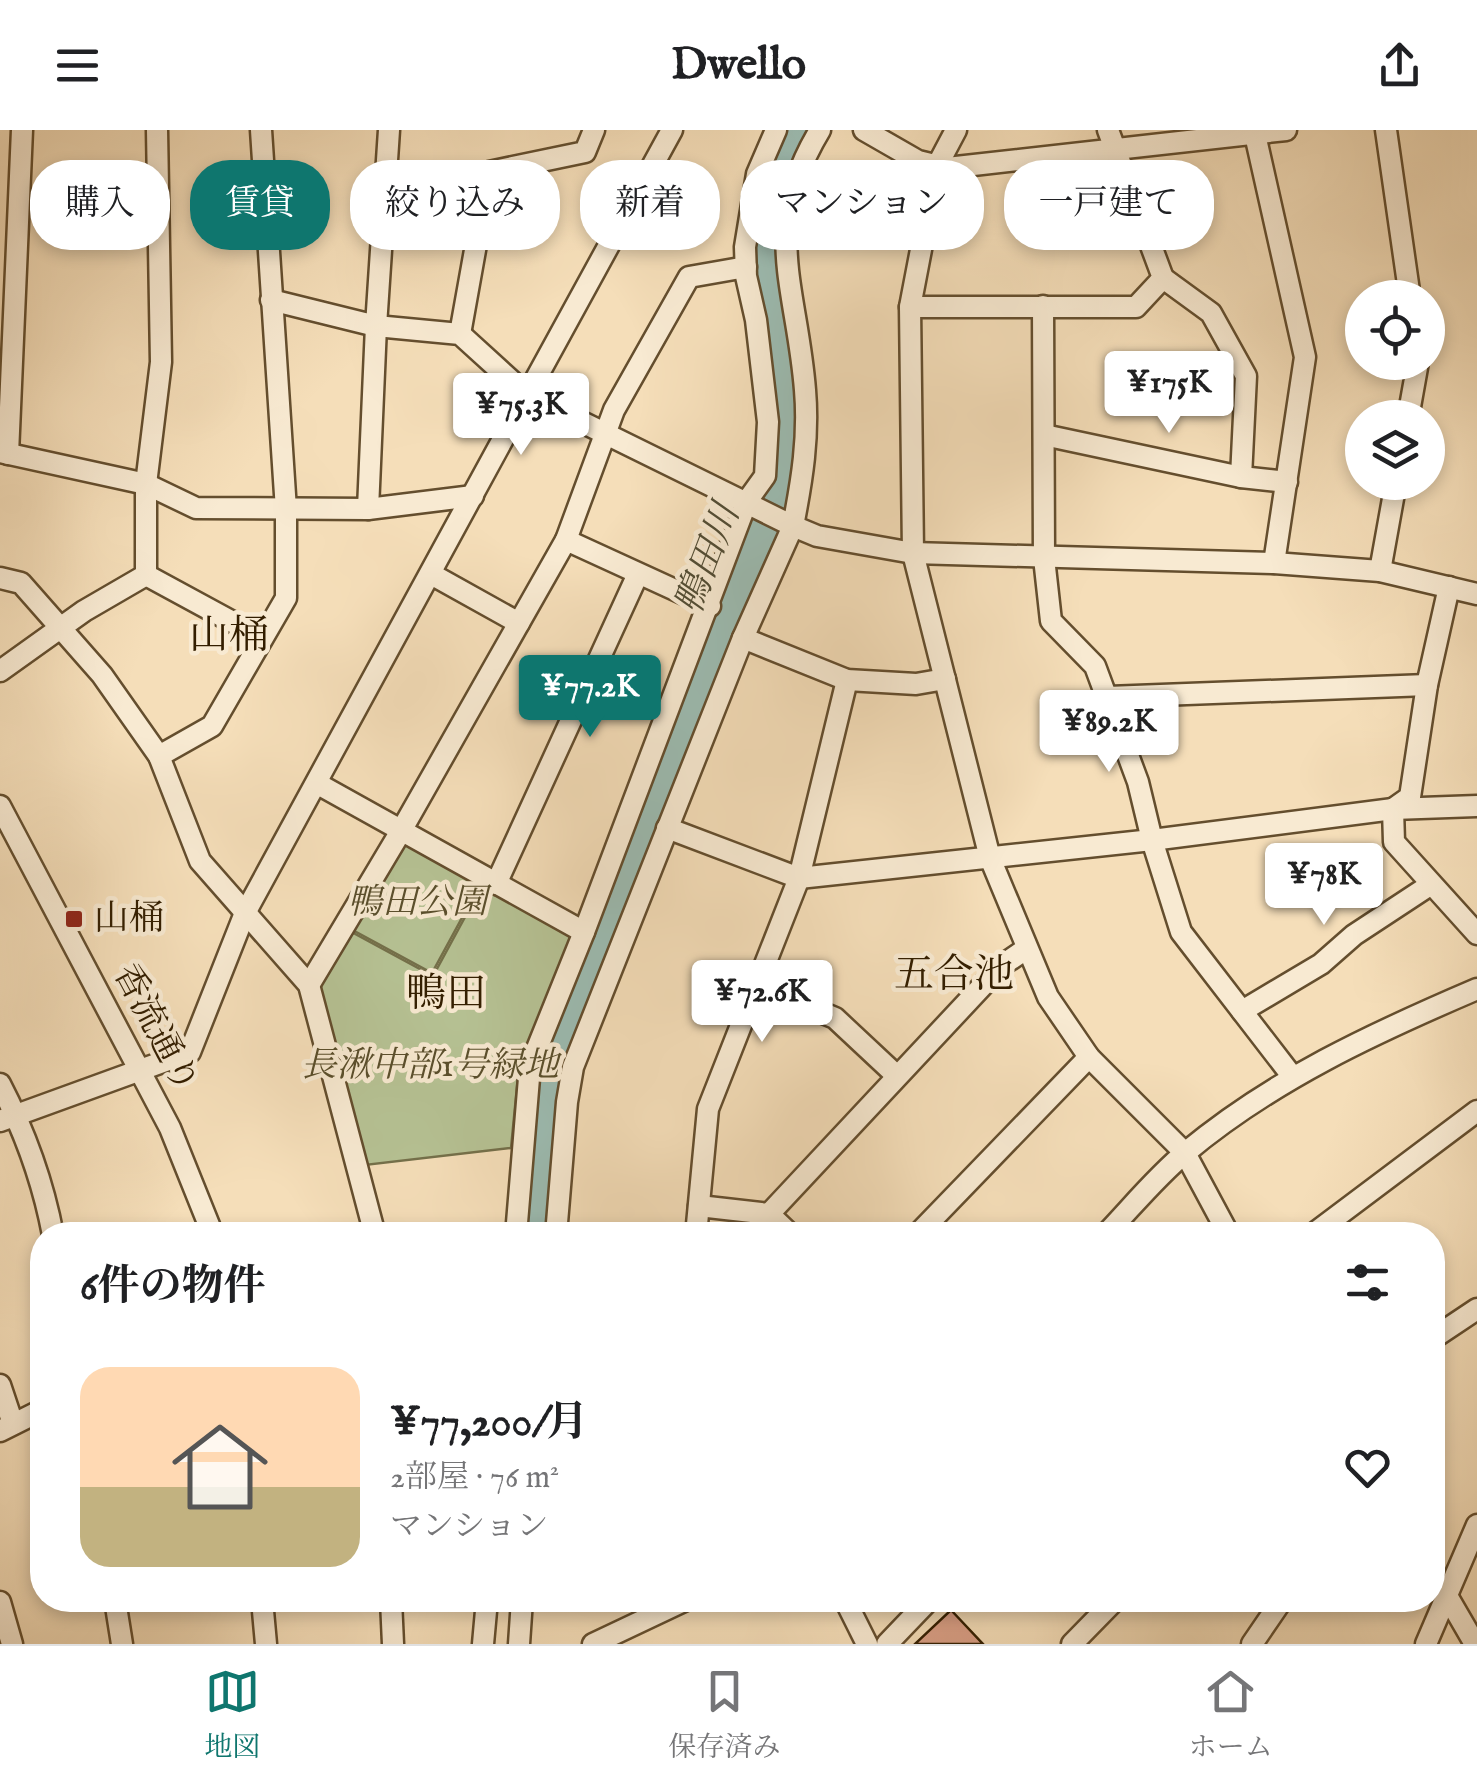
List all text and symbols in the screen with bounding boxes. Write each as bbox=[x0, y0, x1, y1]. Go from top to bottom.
text: Dwello bbox=[671, 37, 806, 94]
icon: menu bbox=[50, 38, 105, 93]
icon: share bbox=[1372, 38, 1427, 93]
chip: 購入 bbox=[30, 160, 170, 250]
chip: 賃貸 bbox=[190, 160, 330, 250]
chip: 絞り込み bbox=[350, 160, 560, 250]
chip: 新着 bbox=[580, 160, 720, 250]
chip: マンション bbox=[740, 160, 984, 250]
chip: 一戸建て bbox=[1004, 160, 1214, 250]
map controls bbox=[1345, 280, 1445, 500]
button: locate bbox=[1345, 280, 1445, 380]
pin: ¥175K bbox=[1099, 351, 1239, 436]
text: ¥175K bbox=[1127, 363, 1211, 404]
pin: ¥75.3K bbox=[440, 373, 602, 458]
text: ¥75.3K bbox=[475, 385, 567, 426]
button: layers bbox=[1345, 400, 1445, 500]
water label: 鴨田川 bbox=[666, 494, 753, 622]
district label: 山桶 bbox=[189, 612, 269, 663]
pin: ¥77.2K bbox=[509, 655, 671, 740]
text: ¥77.2K bbox=[541, 667, 639, 708]
pin: ¥89.2K bbox=[1028, 690, 1190, 775]
text: ¥89.2K bbox=[1062, 702, 1156, 743]
pin: ¥78K bbox=[1265, 843, 1383, 928]
text: ¥78K bbox=[1287, 855, 1361, 896]
park label: 鴨田公園 bbox=[347, 881, 492, 926]
place label: 山桶 bbox=[94, 897, 164, 942]
marker: 山桶 bbox=[63, 908, 85, 930]
district label: 五合池 bbox=[894, 951, 1014, 1002]
street label: 香流通り bbox=[102, 957, 208, 1101]
pin: ¥72.6K bbox=[681, 960, 843, 1045]
district label: 鴨田 bbox=[406, 970, 486, 1021]
text: ¥72.6K bbox=[714, 972, 810, 1013]
park label: 長湫中部1号緑地 bbox=[301, 1044, 563, 1089]
icon: filters bbox=[1340, 1255, 1395, 1310]
text: 6件の物件 bbox=[80, 1261, 266, 1314]
text: ¥77,200/月 bbox=[390, 1397, 588, 1450]
icon: home bbox=[160, 1407, 280, 1527]
icon: heart bbox=[1340, 1440, 1395, 1495]
text: 2部屋 · 76 m² bbox=[390, 1458, 559, 1499]
text: マンション bbox=[390, 1507, 549, 1548]
tab: 地図 bbox=[204, 1664, 260, 1766]
tab: 保存済み bbox=[668, 1664, 781, 1766]
tab: ホーム bbox=[1189, 1664, 1273, 1766]

